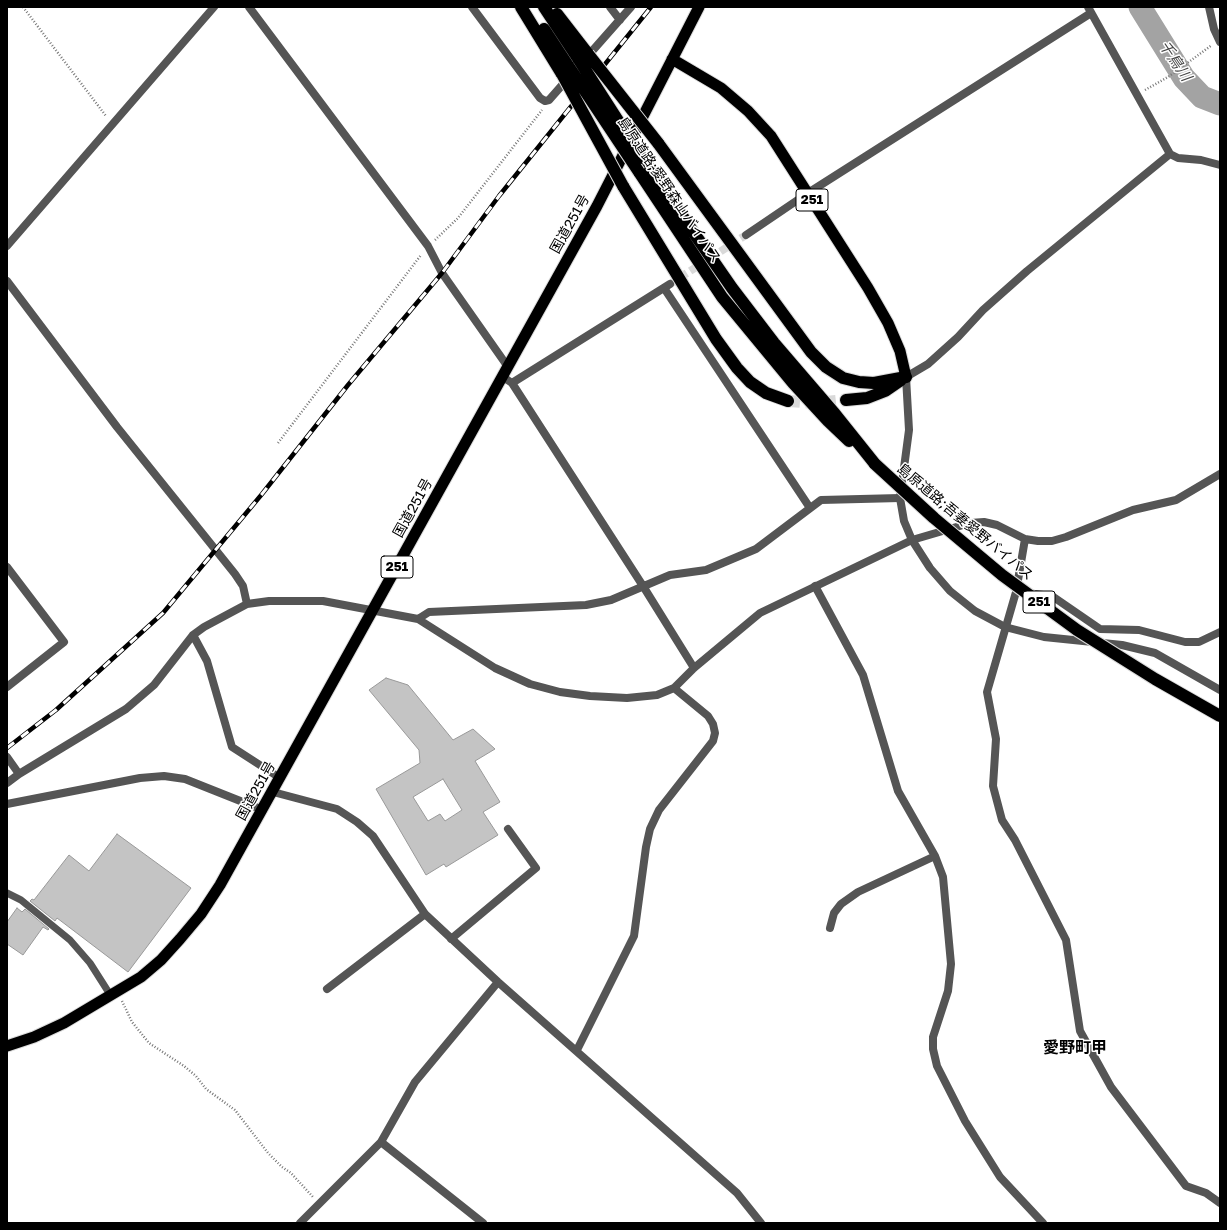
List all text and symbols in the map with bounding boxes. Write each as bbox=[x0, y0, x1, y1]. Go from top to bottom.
water label: 千鳥川 bbox=[1155, 37, 1195, 85]
street label: 島原道路;愛野森山バイパス bbox=[614, 114, 724, 266]
road number: 251 bbox=[796, 189, 828, 211]
street label: 国道251号 bbox=[547, 191, 593, 257]
street label: 島原道路;吾妻愛野バイパス bbox=[894, 460, 1036, 584]
street label: 国道251号 bbox=[390, 475, 436, 541]
road number: 251 bbox=[381, 556, 413, 578]
road number: 251 bbox=[1023, 591, 1055, 613]
street label: 国道251号 bbox=[233, 758, 279, 824]
district label: 愛野町甲 bbox=[1043, 1038, 1107, 1058]

